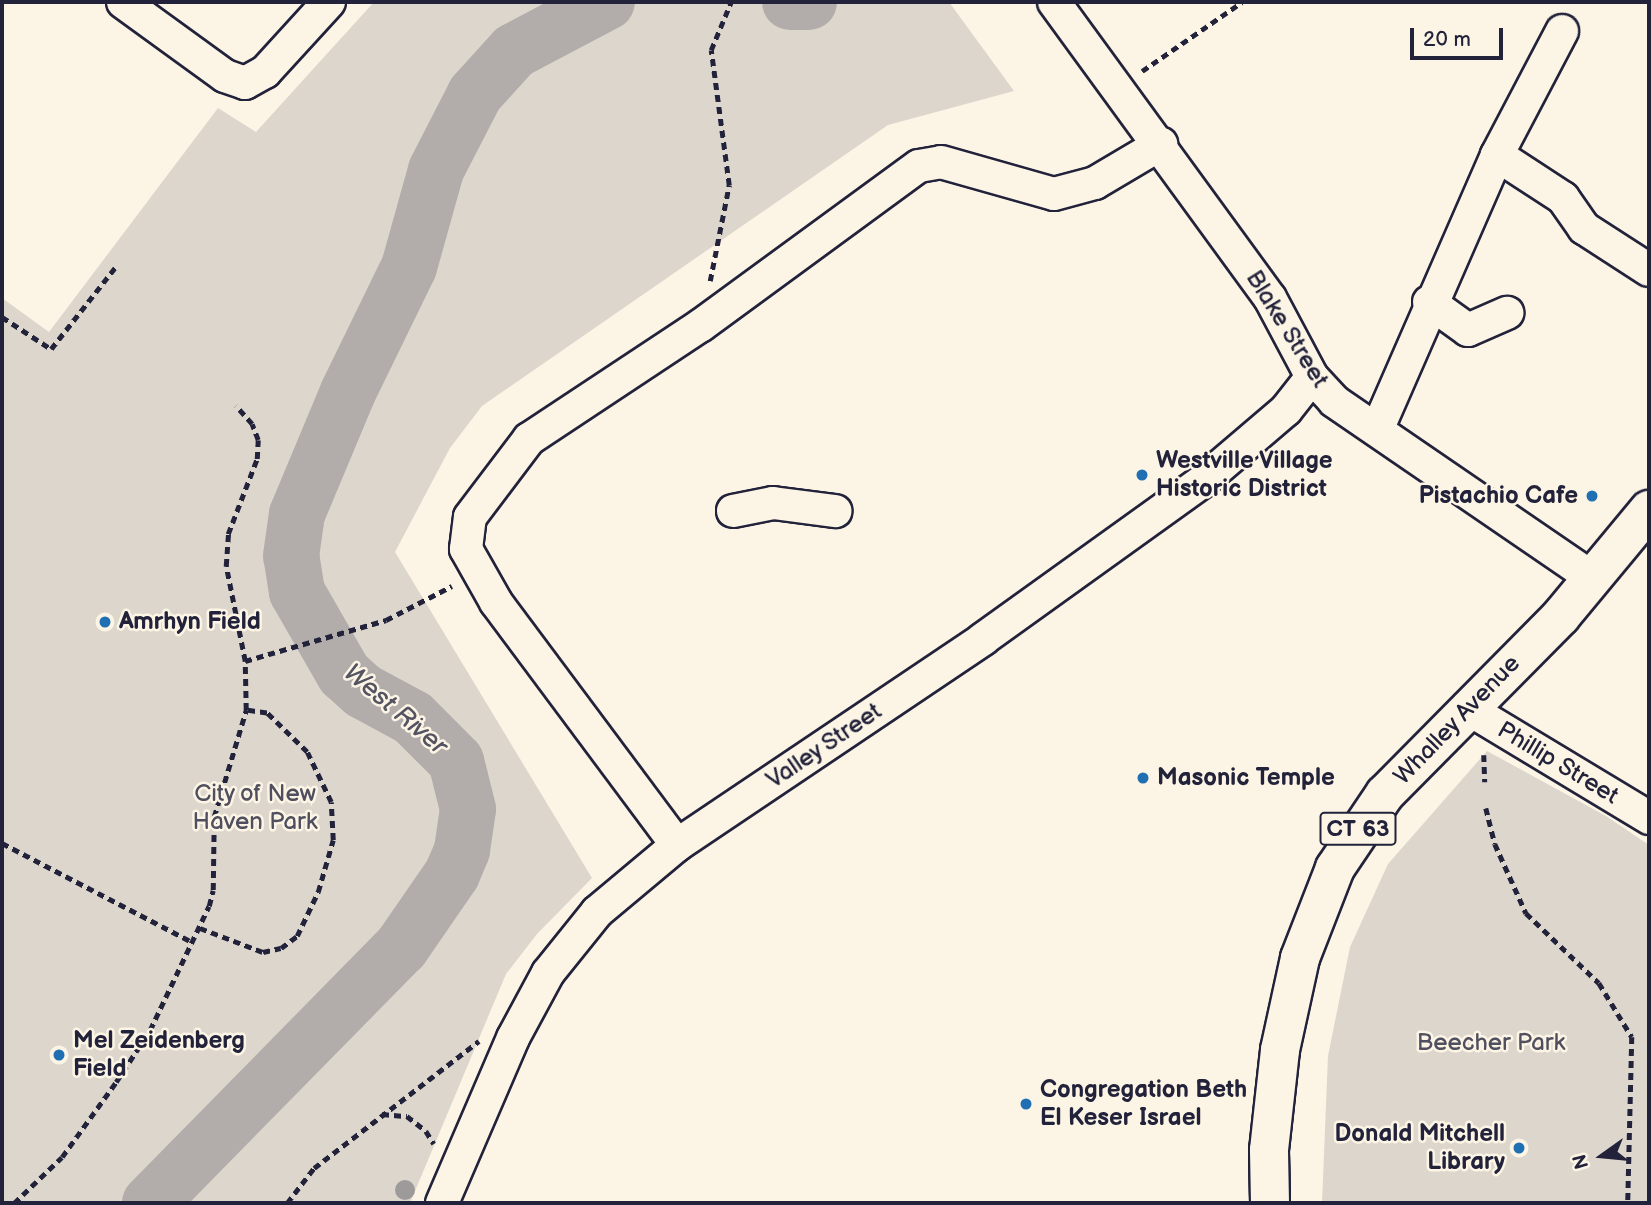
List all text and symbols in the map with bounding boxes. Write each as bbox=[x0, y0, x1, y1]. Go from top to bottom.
scale bar bbox=[1413, 14, 1506, 58]
text: 20 m bbox=[1423, 27, 1471, 52]
street label: Blake Street bbox=[1240, 265, 1334, 393]
place label: Westville Village Historic District bbox=[1156, 447, 1334, 503]
marker: Westville Village Historic District bbox=[1134, 467, 1150, 483]
place label: Pistachio Cafe bbox=[1419, 482, 1578, 510]
marker: Pistachio Cafe bbox=[1584, 488, 1600, 504]
place label: Amrhyn Field bbox=[119, 608, 261, 636]
marker: Amrhyn Field bbox=[97, 614, 113, 630]
street label: Whalley Avenue bbox=[1388, 649, 1526, 791]
water label: West River bbox=[337, 658, 453, 762]
street label: Valley Street bbox=[760, 697, 888, 795]
street label: Phillip Street bbox=[1492, 715, 1624, 811]
place label: Masonic Temple bbox=[1157, 764, 1335, 792]
marker: Masonic Temple bbox=[1135, 770, 1151, 786]
park label: City of New Haven Park bbox=[193, 780, 317, 836]
road number: CT 63 bbox=[1320, 810, 1396, 848]
place label: Mel Zeidenberg Field bbox=[73, 1027, 245, 1083]
park label: Beecher Park bbox=[1417, 1029, 1565, 1057]
marker: Mel Zeidenberg Field bbox=[51, 1047, 67, 1063]
place label: Congregation Beth El Keser Israel bbox=[1040, 1076, 1247, 1132]
marker: Congregation Beth El Keser Israel bbox=[1018, 1096, 1034, 1112]
place label: Donald Mitchell Library bbox=[1335, 1120, 1505, 1176]
north arrow bbox=[1567, 1121, 1637, 1191]
marker: Donald Mitchell Library bbox=[1511, 1140, 1527, 1156]
text: N bbox=[1568, 1152, 1594, 1171]

